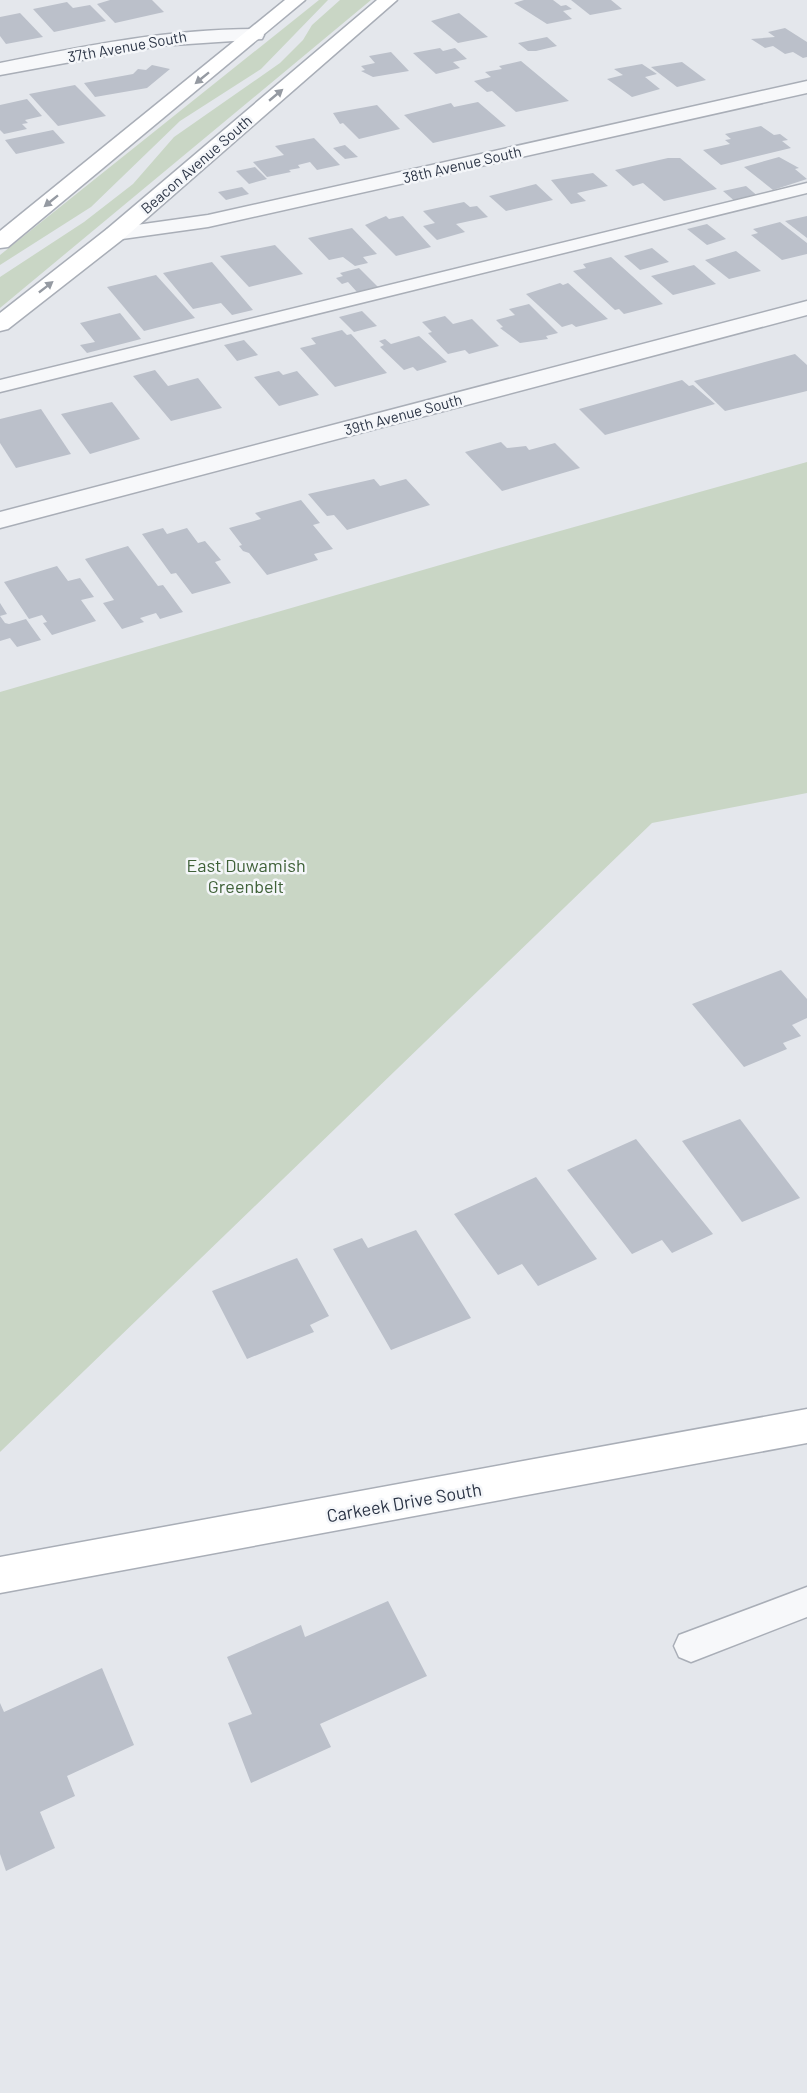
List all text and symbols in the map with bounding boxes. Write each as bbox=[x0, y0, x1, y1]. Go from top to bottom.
street label: 37th Avenue South bbox=[66, 27, 188, 65]
one-way arrow bbox=[195, 71, 210, 83]
one-way arrow bbox=[268, 89, 283, 102]
street label: Beacon Avenue South bbox=[137, 111, 255, 217]
street label: 38th Avenue South bbox=[401, 142, 523, 186]
one-way arrow bbox=[43, 194, 59, 207]
one-way arrow bbox=[38, 281, 54, 294]
street label: 39th Avenue South bbox=[342, 390, 464, 438]
park label: East Duwamish Greenbelt bbox=[186, 854, 306, 897]
street label: Carkeek Drive South bbox=[325, 1478, 483, 1526]

